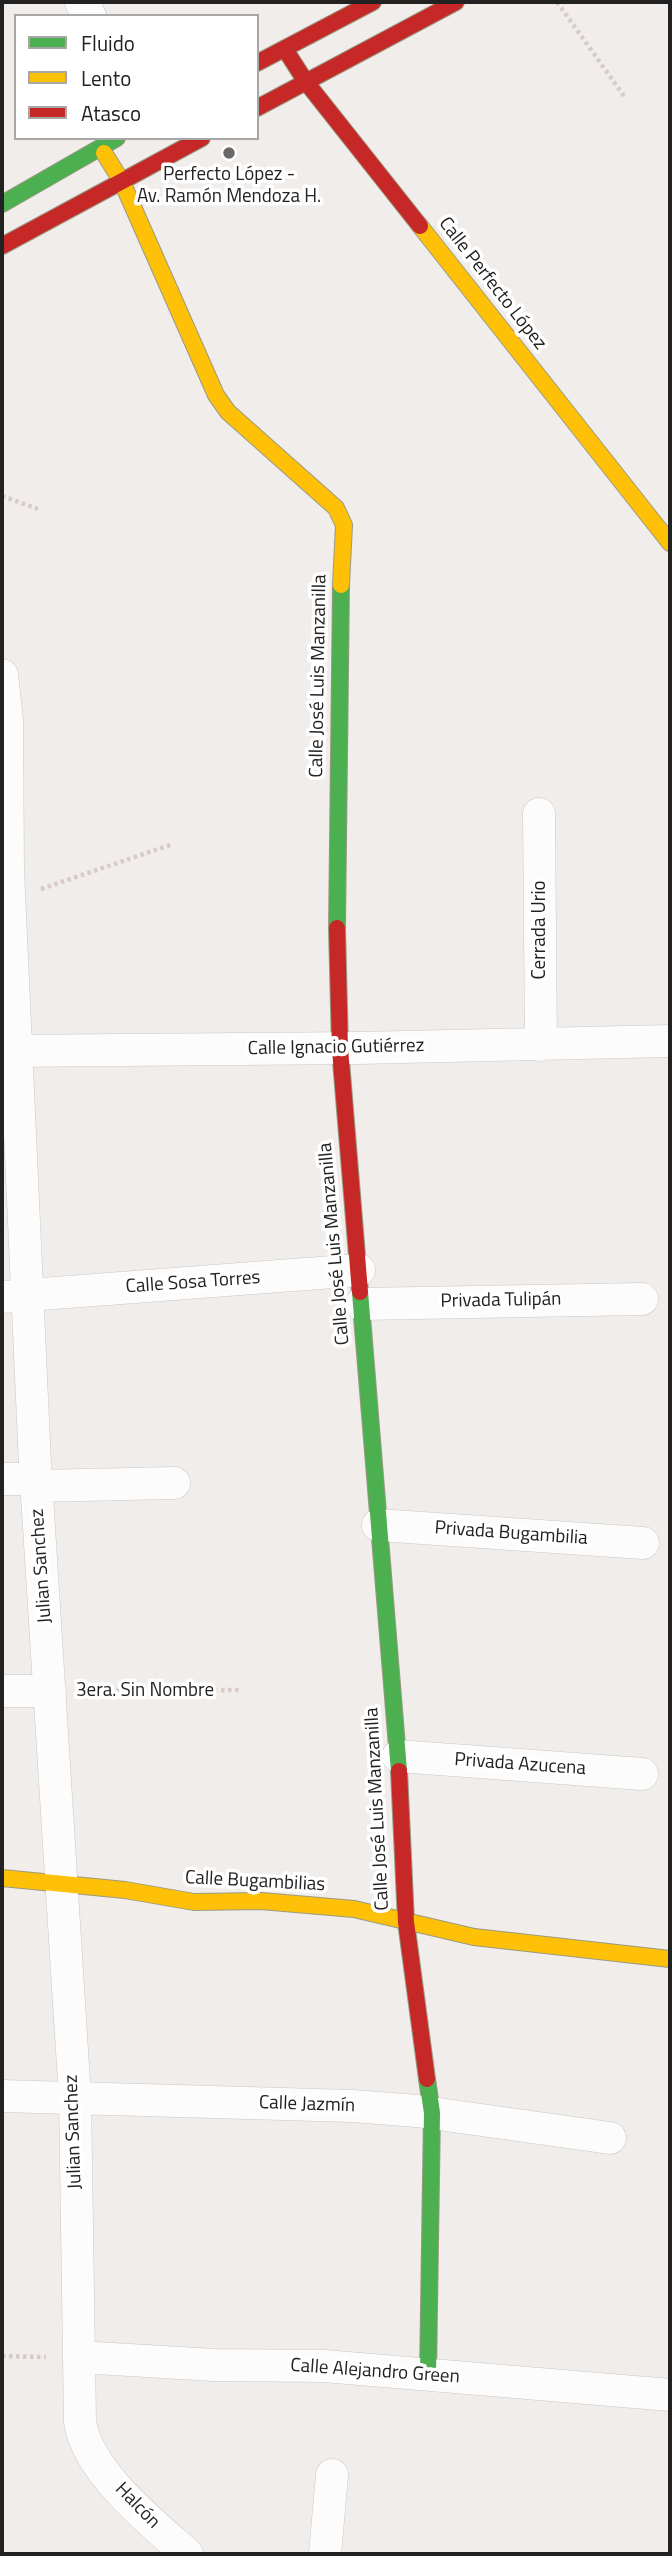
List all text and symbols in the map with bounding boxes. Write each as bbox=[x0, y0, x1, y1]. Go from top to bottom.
legend bbox=[14, 14, 259, 140]
text: Fluido bbox=[81, 27, 135, 59]
text: Lento bbox=[81, 62, 131, 94]
text: Atasco bbox=[81, 97, 141, 129]
marker: Perfecto López - Av. Ramón Mendoza H. bbox=[221, 145, 237, 161]
place label: Perfecto López - Av. Ramón Mendoza H. bbox=[137, 164, 321, 208]
street label: Calle Perfecto López bbox=[433, 213, 551, 355]
street label: Calle José Luis Manzanilla bbox=[306, 574, 332, 778]
street label: Cerrada Urio bbox=[529, 880, 551, 980]
street label: Calle Ignacio Gutiérrez bbox=[248, 1035, 424, 1061]
street label: Calle José Luis Manzanilla bbox=[315, 1142, 355, 1346]
street label: Calle Sosa Torres bbox=[125, 1267, 261, 1299]
street label: Privada Tulipán bbox=[440, 1289, 562, 1313]
street label: Julian Sanchez bbox=[27, 1508, 57, 1624]
street label: Privada Bugambilia bbox=[434, 1517, 588, 1551]
street label: 3era. Sin Nombre bbox=[76, 1680, 214, 1702]
street label: Calle José Luis Manzanilla bbox=[361, 1707, 395, 1911]
street label: Privada Azucena bbox=[453, 1749, 587, 1781]
street label: Calle Bugambilias bbox=[184, 1867, 326, 1897]
street label: Julian Sanchez bbox=[61, 2074, 87, 2190]
street label: Calle Jazmín bbox=[258, 2092, 356, 2118]
street label: Calle Alejandro Green bbox=[290, 2355, 460, 2389]
street label: Halcón bbox=[110, 2478, 164, 2534]

